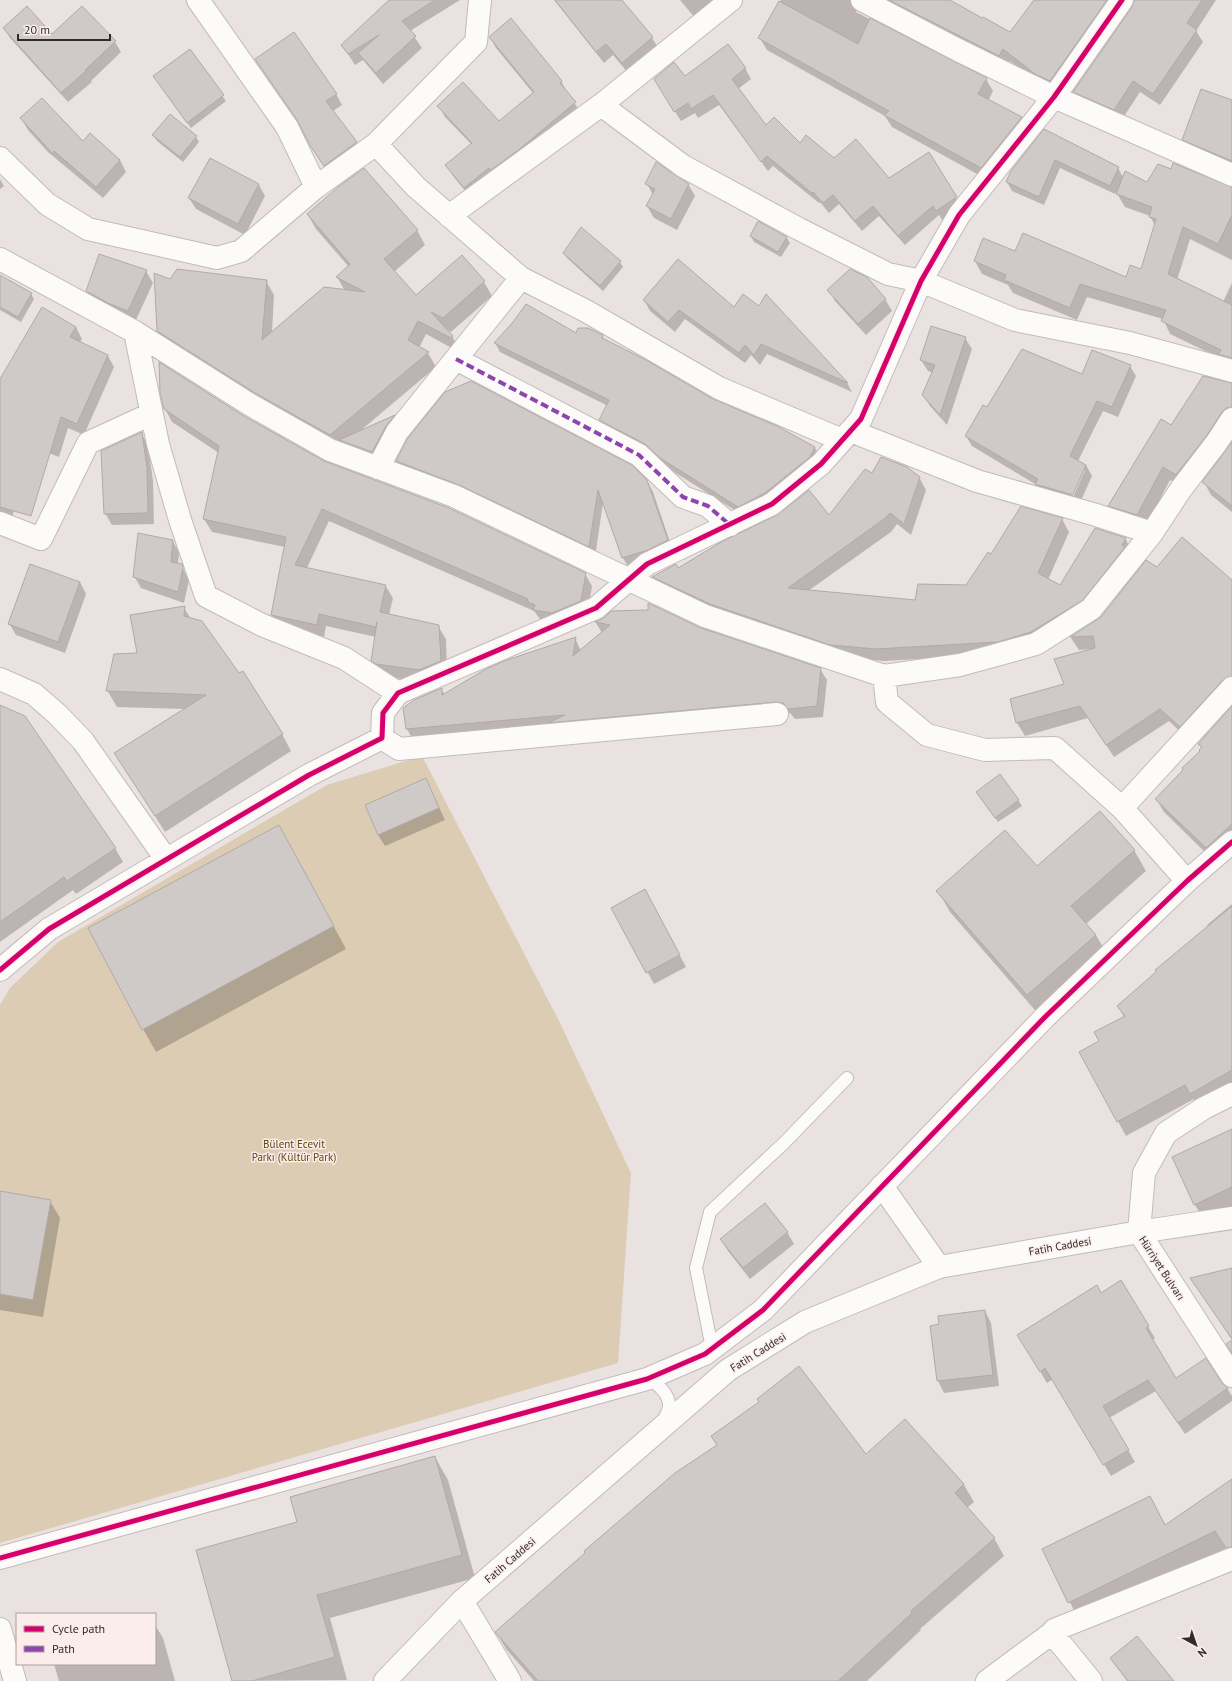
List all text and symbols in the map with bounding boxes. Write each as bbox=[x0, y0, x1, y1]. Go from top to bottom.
scale bar bbox=[18, 16, 110, 42]
text: 20 m bbox=[24, 22, 50, 37]
park label: Bülent Ecevit Parkı (Kültür Park) bbox=[252, 1137, 336, 1164]
street label: Hürriyet Bulvarı bbox=[1136, 1233, 1188, 1303]
street label: Fatih Caddesi bbox=[1028, 1234, 1092, 1258]
street label: Fatih Caddesi bbox=[727, 1329, 789, 1375]
street label: Fatih Caddesi bbox=[482, 1534, 539, 1586]
legend bbox=[16, 1613, 156, 1665]
text: Cycle path bbox=[52, 1621, 105, 1636]
north arrow bbox=[1176, 1625, 1216, 1665]
text: Path bbox=[52, 1641, 75, 1656]
text: N bbox=[1195, 1645, 1210, 1660]

